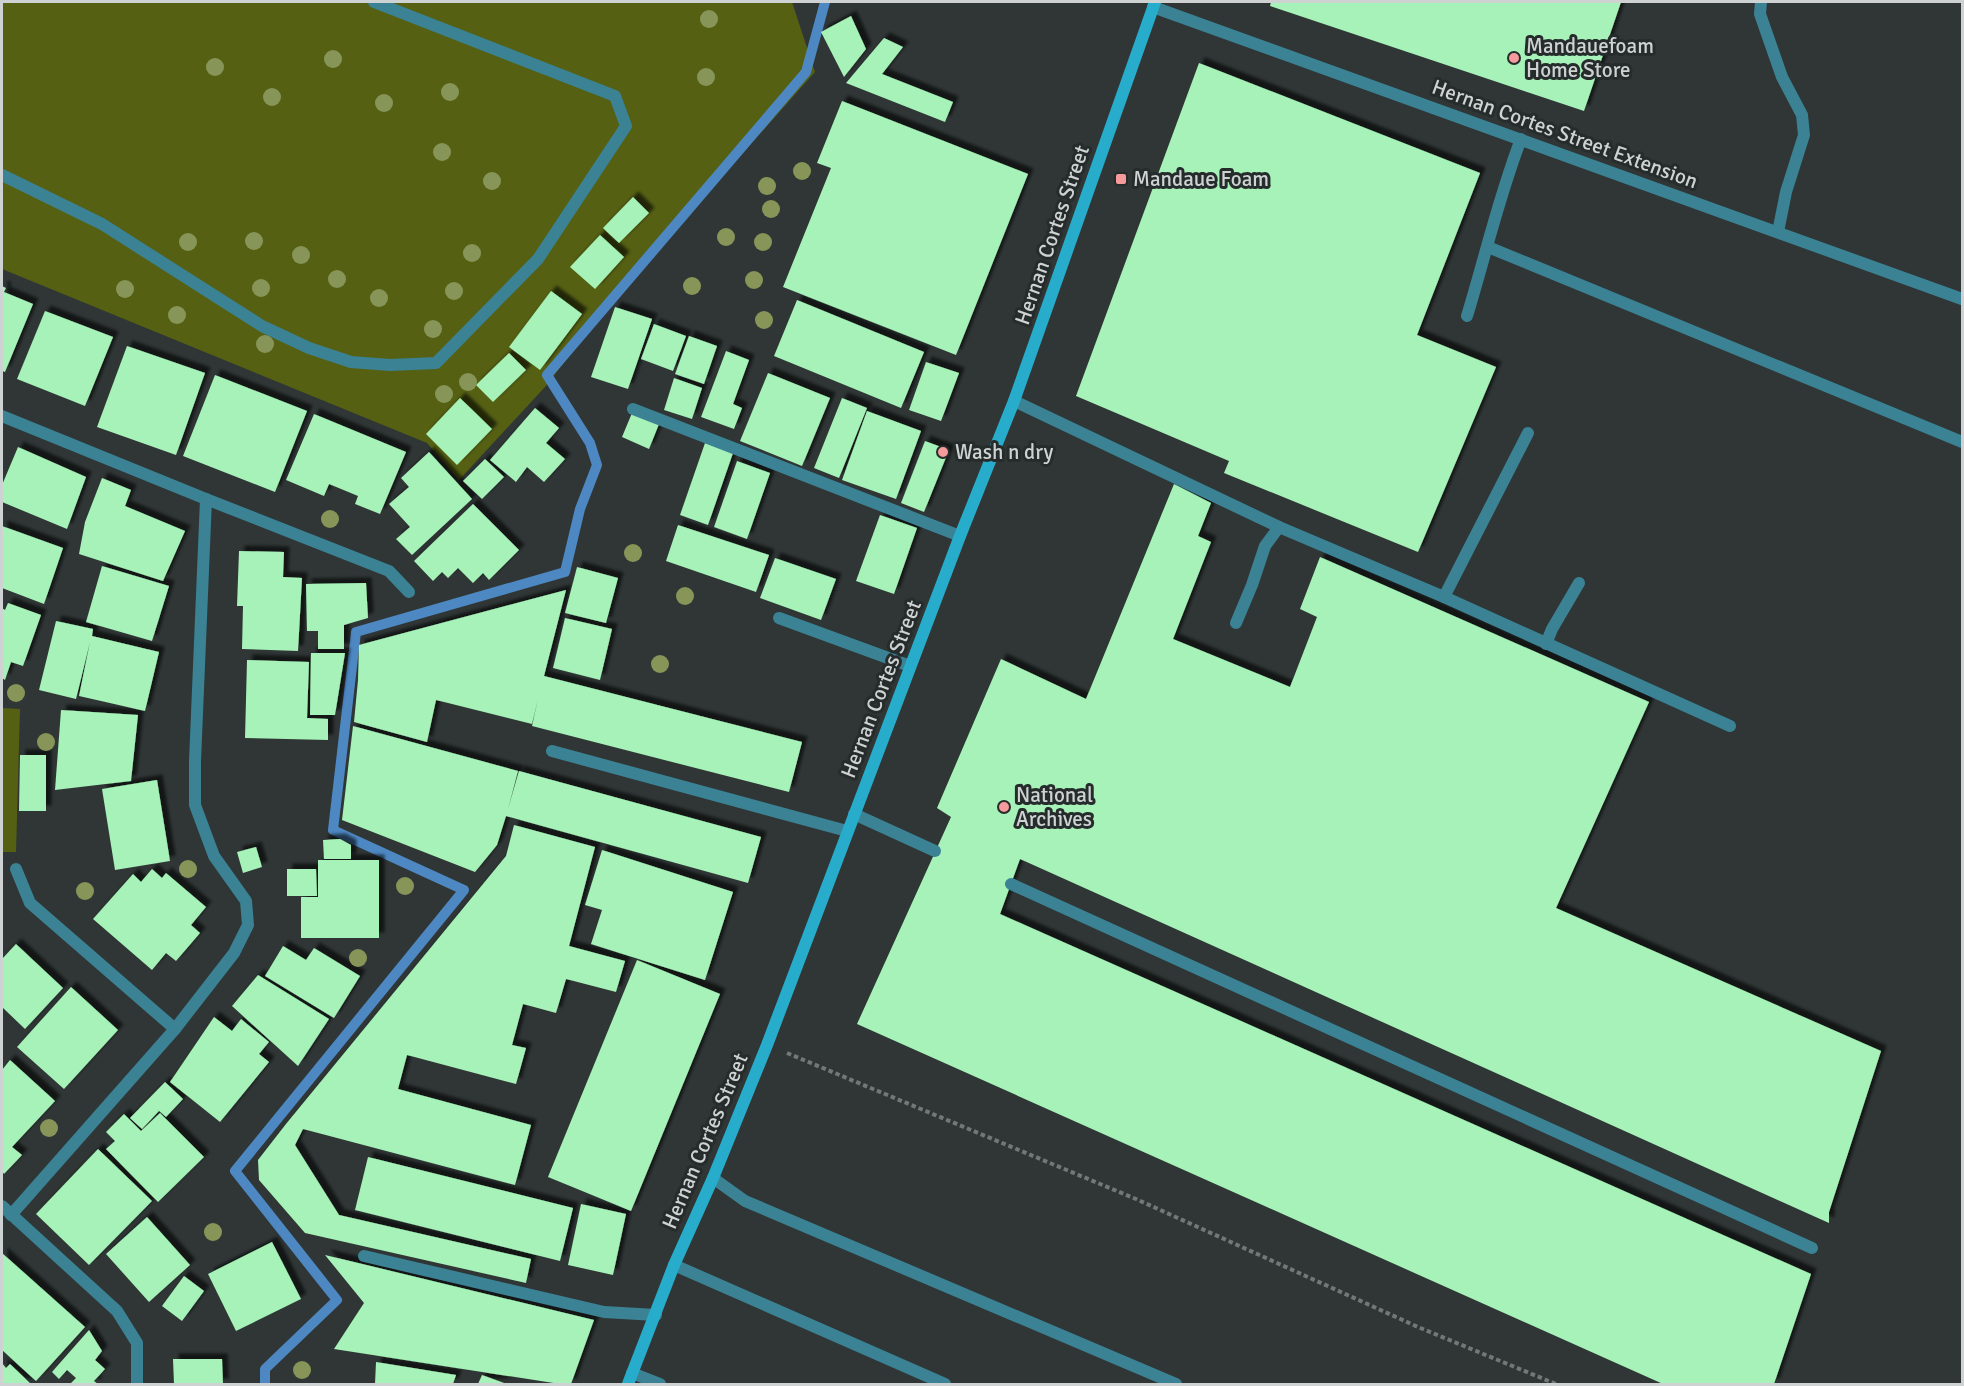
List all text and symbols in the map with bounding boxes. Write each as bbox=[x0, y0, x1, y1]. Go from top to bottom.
place label: Mandauefoam Home Store bbox=[1526, 33, 1654, 83]
marker: Mandauefoam Home Store bbox=[1507, 51, 1521, 65]
street label: Hernan Cortes Street Extension bbox=[1429, 74, 1701, 194]
street label: Hernan Cortes Street bbox=[1009, 142, 1095, 328]
place label: Mandaue Foam bbox=[1133, 166, 1269, 192]
marker: Mandaue Foam bbox=[1114, 172, 1128, 186]
place label: Wash n dry bbox=[955, 439, 1053, 465]
marker: Wash n dry bbox=[936, 445, 950, 459]
street label: Hernan Cortes Street bbox=[835, 596, 927, 782]
place label: National Archives bbox=[1016, 782, 1093, 832]
marker: National Archives bbox=[997, 800, 1011, 814]
street label: Hernan Cortes Street bbox=[656, 1049, 754, 1233]

